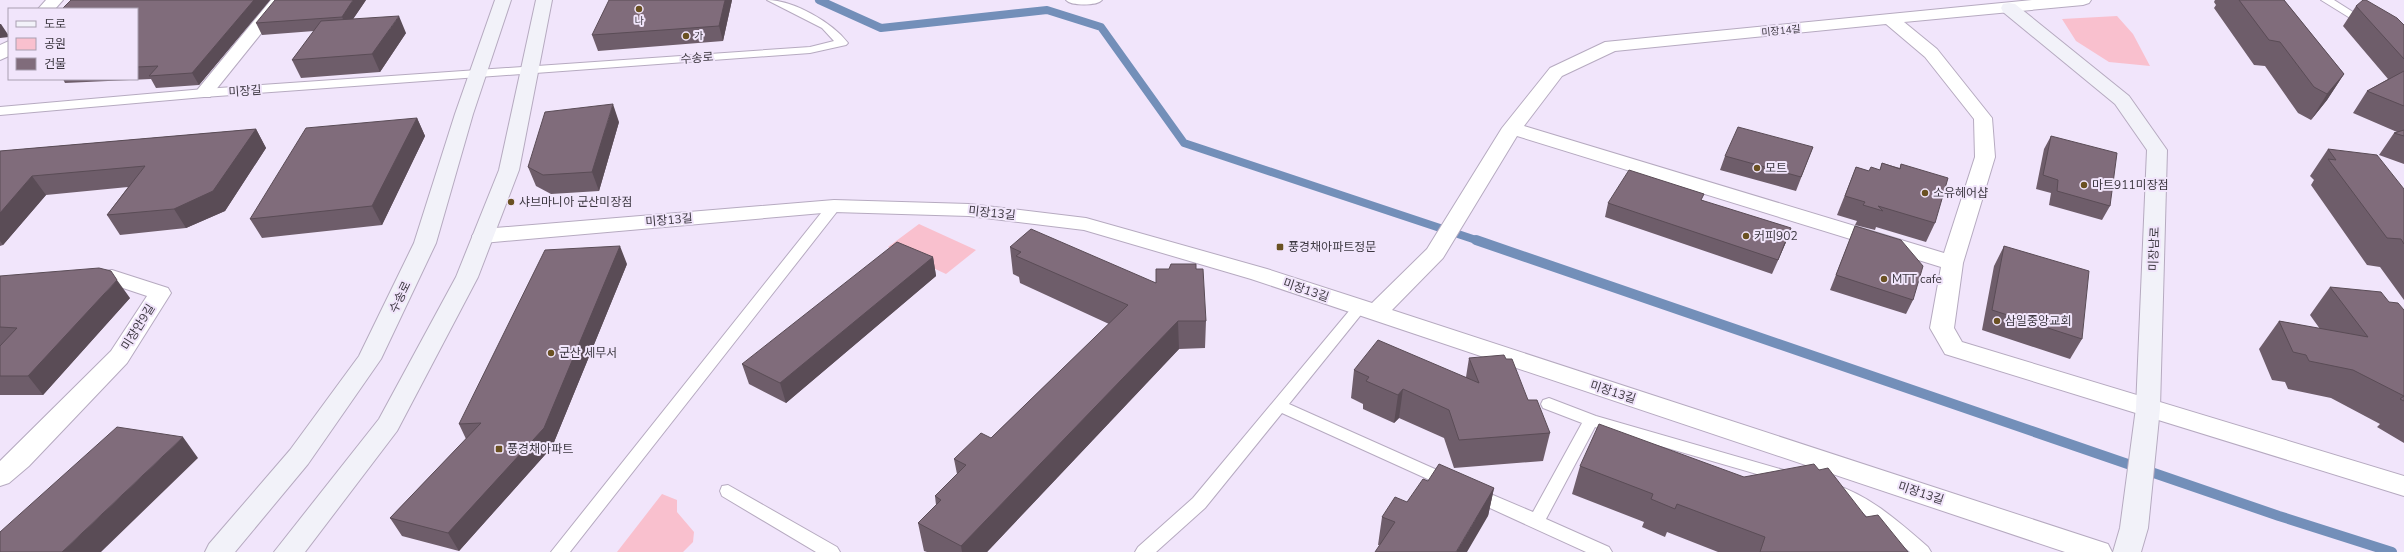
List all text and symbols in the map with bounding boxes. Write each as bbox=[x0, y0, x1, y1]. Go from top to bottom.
marker: 나 bbox=[634, 4, 644, 14]
legend bbox=[8, 8, 138, 80]
place label: 나 bbox=[634, 14, 644, 28]
text: 도로 bbox=[44, 16, 66, 32]
street label: 미장14길 bbox=[1761, 22, 1801, 40]
place label: 가 bbox=[694, 29, 703, 43]
marker: 가 bbox=[681, 31, 691, 41]
text: 공원 bbox=[44, 36, 66, 52]
street label: 수송로 bbox=[680, 49, 714, 67]
text: 건물 bbox=[44, 56, 66, 72]
street label: 미장길 bbox=[228, 82, 262, 100]
place label: 모트 bbox=[1765, 160, 1787, 176]
marker: 모트 bbox=[1752, 163, 1762, 173]
place label: 마트911미장점 bbox=[2092, 177, 2169, 193]
marker: 마트911미장점 bbox=[2079, 180, 2089, 190]
place label: 소유헤어샵 bbox=[1933, 185, 1988, 201]
marker: 소유헤어샵 bbox=[1920, 188, 1930, 198]
place label: 샤브마니아 군산미장점 bbox=[519, 194, 633, 210]
marker: 샤브마니아 군산미장점 bbox=[506, 197, 516, 207]
street label: 미장13길 bbox=[968, 203, 1016, 223]
street label: 미장13길 bbox=[645, 210, 693, 230]
street label: 미장남로 bbox=[2145, 227, 2163, 271]
place label: 커피902 bbox=[1754, 228, 1798, 244]
marker: 커피902 bbox=[1741, 231, 1751, 241]
place label: 풍경채아파트정문 bbox=[1288, 239, 1376, 255]
marker: 풍경채아파트정문 bbox=[1275, 242, 1285, 252]
place label: MTT cafe bbox=[1892, 271, 1942, 287]
marker: MTT cafe bbox=[1879, 274, 1889, 284]
street label: 미장13길 bbox=[1281, 275, 1331, 305]
street label: 수송로 bbox=[386, 279, 414, 315]
street label: 미장안9길 bbox=[118, 301, 158, 353]
place label: 삼일중앙교회 bbox=[2005, 313, 2071, 329]
marker: 삼일중앙교회 bbox=[1992, 316, 2002, 326]
place label: 군산 세무서 bbox=[559, 345, 617, 361]
marker: 군산 세무서 bbox=[546, 348, 556, 358]
street label: 미장13길 bbox=[1588, 377, 1638, 407]
place label: 풍경채아파트 bbox=[507, 441, 573, 457]
marker: 풍경채아파트 bbox=[494, 444, 504, 454]
street label: 미장13길 bbox=[1896, 478, 1946, 508]

